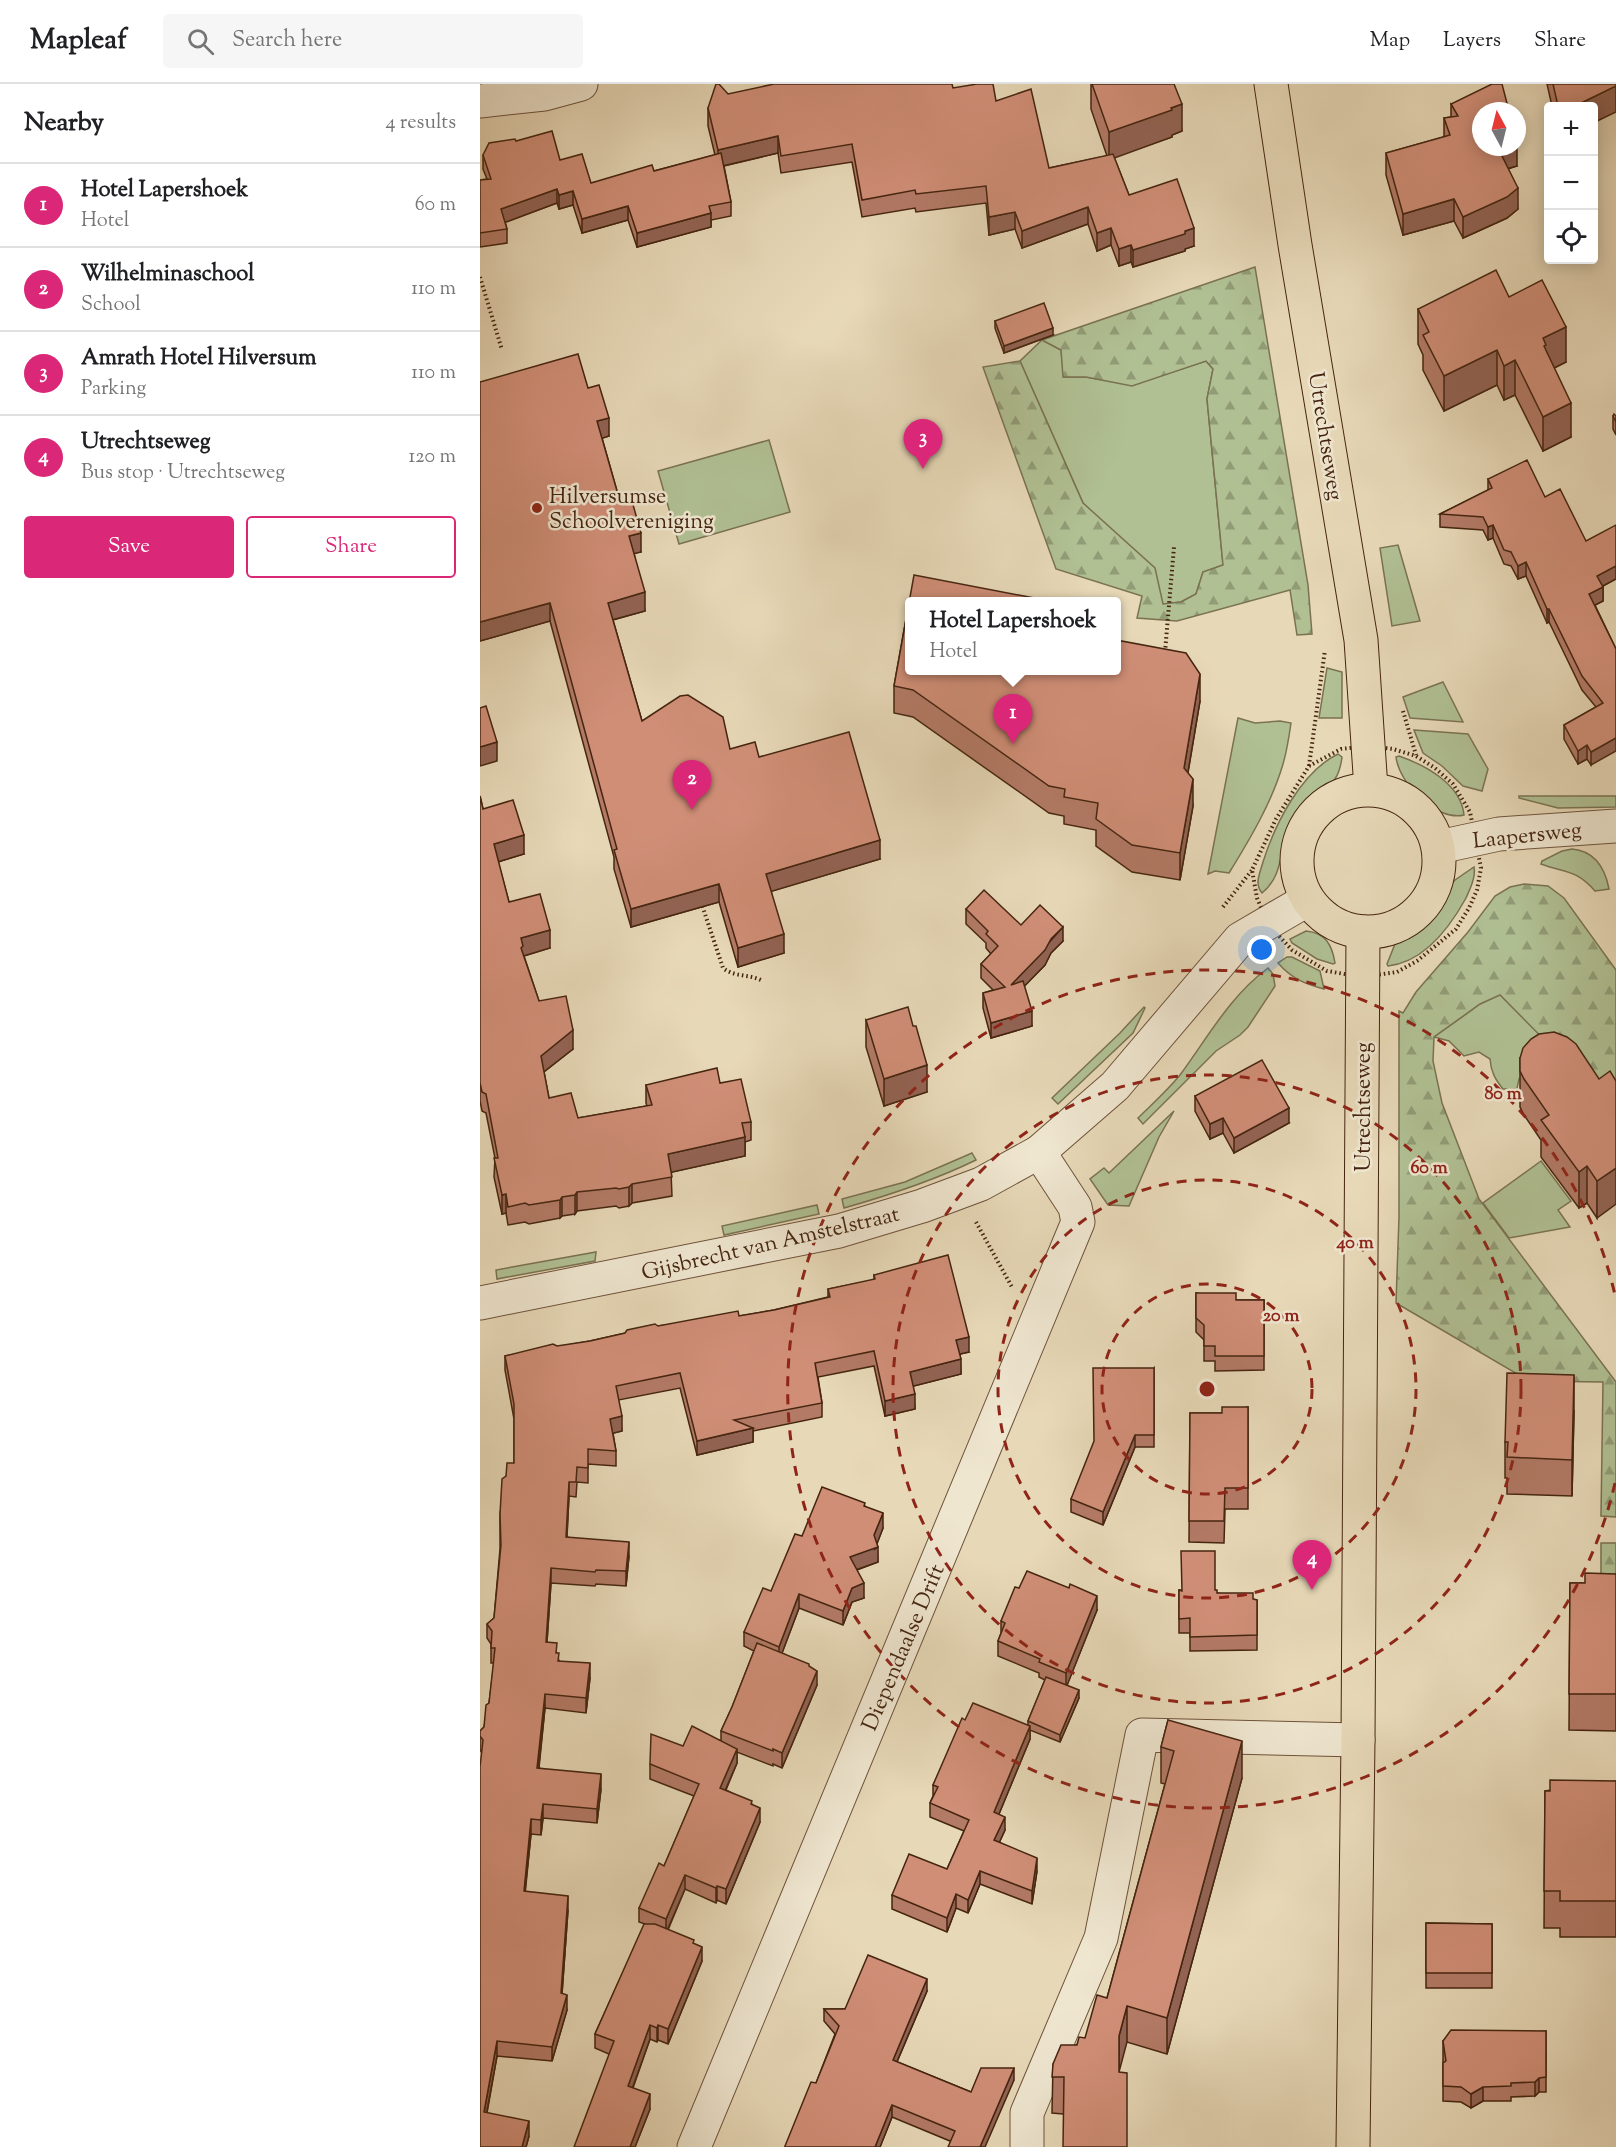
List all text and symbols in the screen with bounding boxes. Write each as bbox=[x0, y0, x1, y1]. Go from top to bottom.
search box bbox=[163, 14, 583, 68]
text: Mapleaf bbox=[30, 21, 127, 61]
icon: search bbox=[184, 25, 217, 58]
text: Search here bbox=[232, 25, 342, 57]
text: Map bbox=[1370, 26, 1410, 56]
text: Layers bbox=[1443, 26, 1501, 56]
text: Share bbox=[1534, 26, 1586, 56]
north arrow bbox=[1472, 102, 1526, 156]
map controls bbox=[1544, 102, 1598, 264]
button: + bbox=[1544, 102, 1598, 156]
text: Nearby bbox=[24, 105, 104, 142]
text: 4 results bbox=[385, 109, 456, 138]
button: − bbox=[1544, 156, 1598, 210]
text: Hotel Lapershoek bbox=[81, 175, 248, 207]
text: 1 bbox=[40, 191, 47, 220]
text: 60 m bbox=[415, 191, 456, 220]
text: Hotel bbox=[81, 207, 129, 236]
button: locate bbox=[1544, 210, 1598, 264]
text: Wilhelminaschool bbox=[81, 259, 254, 291]
text: 2 bbox=[39, 275, 48, 304]
text: 110 m bbox=[411, 275, 456, 304]
text: School bbox=[81, 291, 141, 320]
text: Amrath Hotel Hilversum bbox=[81, 343, 316, 375]
text: 3 bbox=[39, 359, 48, 388]
text: 110 m bbox=[411, 359, 456, 388]
street label: Utrechtseweg bbox=[1298, 370, 1350, 503]
text: Parking bbox=[81, 375, 146, 404]
pin: 3 bbox=[904, 420, 942, 469]
text: Utrechtseweg bbox=[81, 427, 210, 459]
text: 4 bbox=[38, 443, 49, 472]
text: 120 m bbox=[408, 443, 456, 472]
text: Bus stop · Utrechtseweg bbox=[81, 459, 285, 488]
place label: Hilversumse Schoolvereniging bbox=[549, 482, 714, 539]
marker: Hilversumse Schoolvereniging bbox=[530, 501, 544, 515]
button: Save bbox=[24, 516, 234, 578]
button: Share bbox=[246, 516, 456, 578]
popup bbox=[905, 597, 1121, 675]
text: Hotel Lapershoek bbox=[929, 606, 1097, 638]
text: Hotel bbox=[929, 638, 978, 667]
pin: 1 bbox=[994, 694, 1032, 744]
pin: 2 bbox=[672, 760, 712, 810]
street label: Laapersweg bbox=[1471, 815, 1584, 859]
your location bbox=[1247, 935, 1276, 964]
street label: Utrechtseweg bbox=[1349, 1042, 1381, 1172]
text: 80 m bbox=[1484, 1082, 1522, 1108]
text: 60 m bbox=[1410, 1156, 1448, 1182]
street label: Gijsbrecht van Amstelstraat bbox=[639, 1200, 903, 1290]
text: 40 m bbox=[1335, 1231, 1374, 1257]
text: 20 m bbox=[1263, 1304, 1299, 1330]
centre of rings bbox=[1197, 1379, 1217, 1399]
pin: 4 bbox=[1292, 1540, 1332, 1590]
street label: Diependaalse Drift bbox=[855, 1559, 955, 1736]

